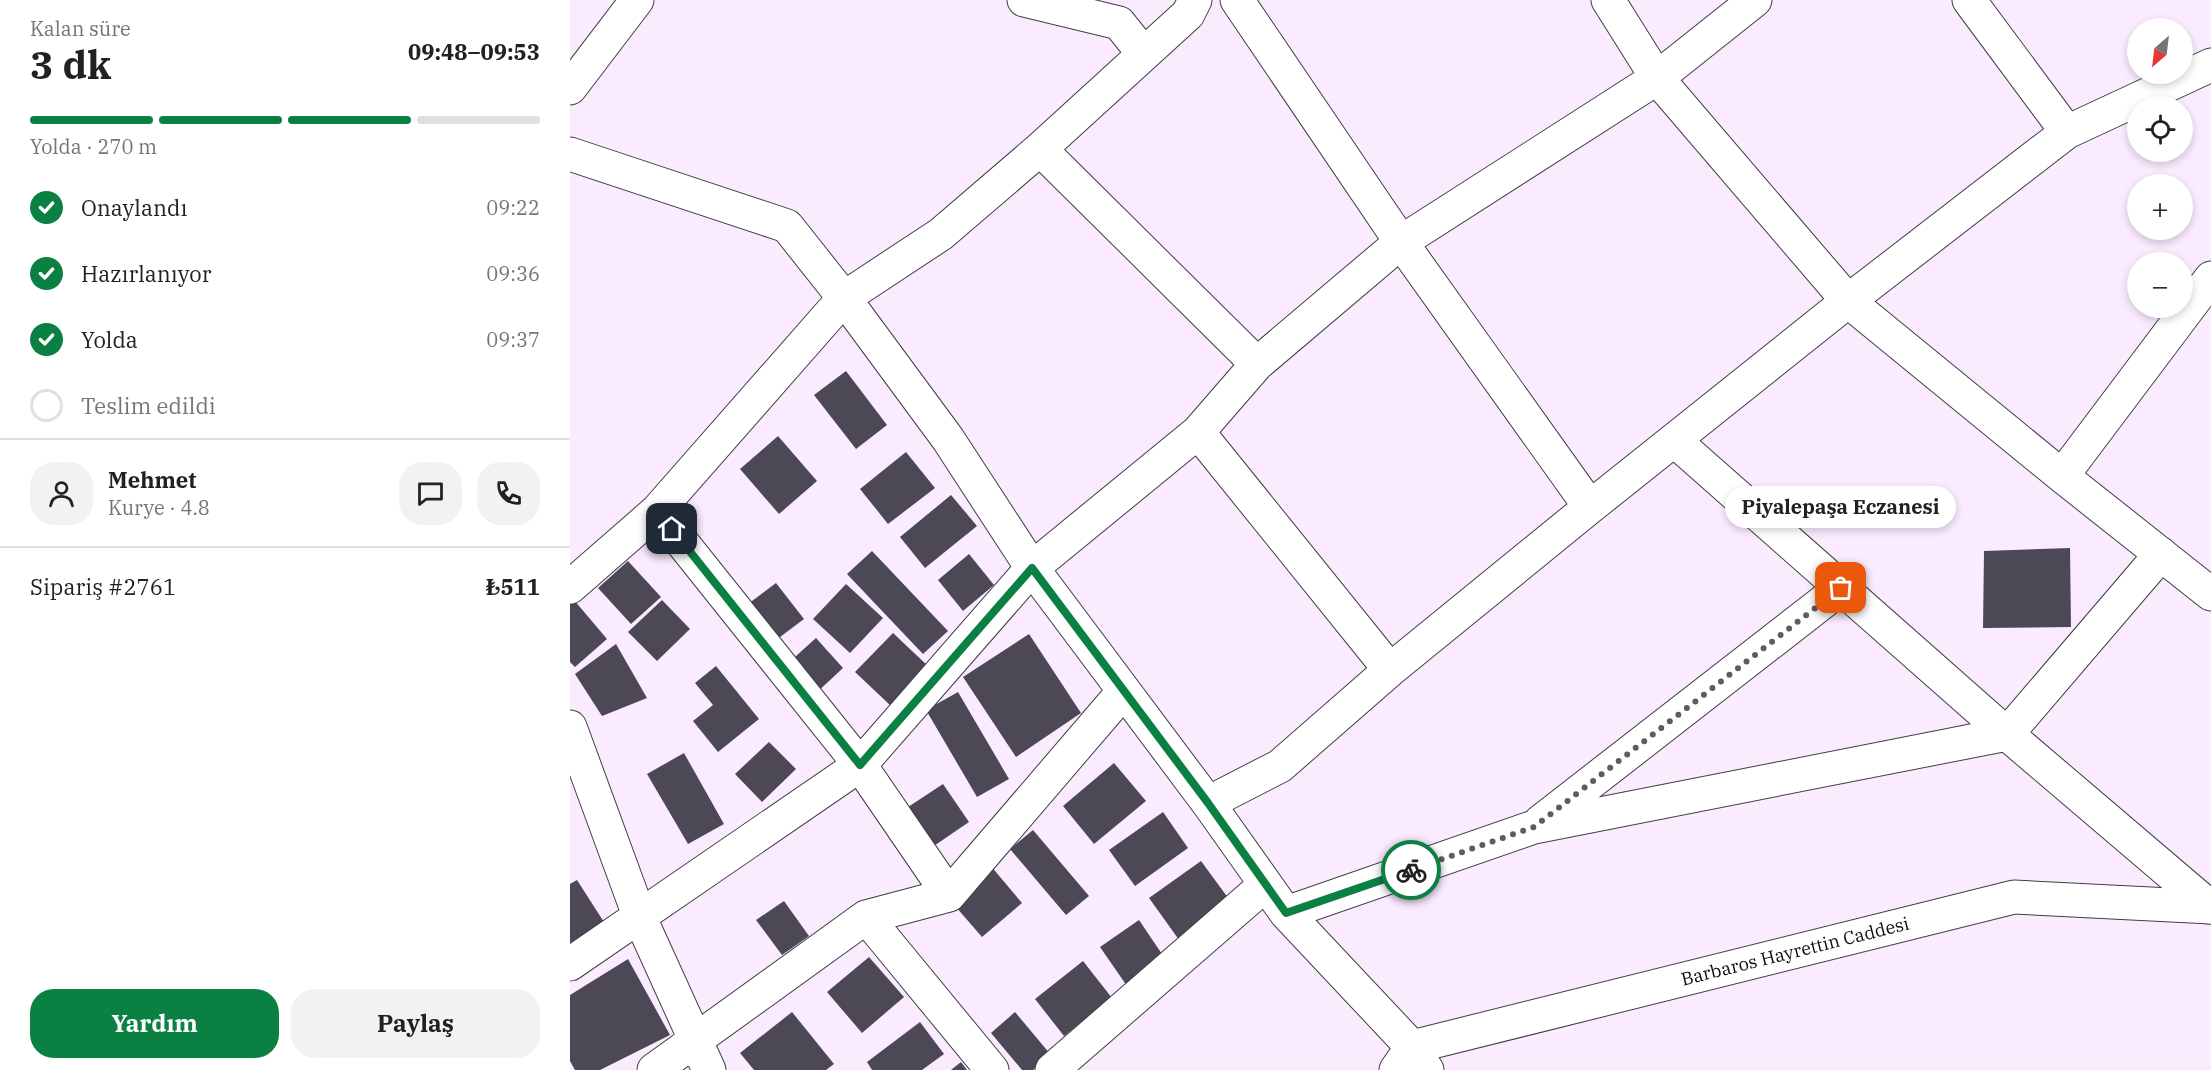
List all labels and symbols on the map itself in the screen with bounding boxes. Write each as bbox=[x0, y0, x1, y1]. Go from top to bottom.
north arrow bbox=[2127, 18, 2193, 84]
callout: Piyalepaşa Eczanesi bbox=[1726, 486, 1956, 528]
pin bbox=[646, 503, 697, 554]
pin bbox=[1815, 562, 1866, 613]
courier bbox=[1381, 840, 1441, 900]
street label: Barbaros Hayrettin Caddesi bbox=[1679, 911, 1912, 990]

